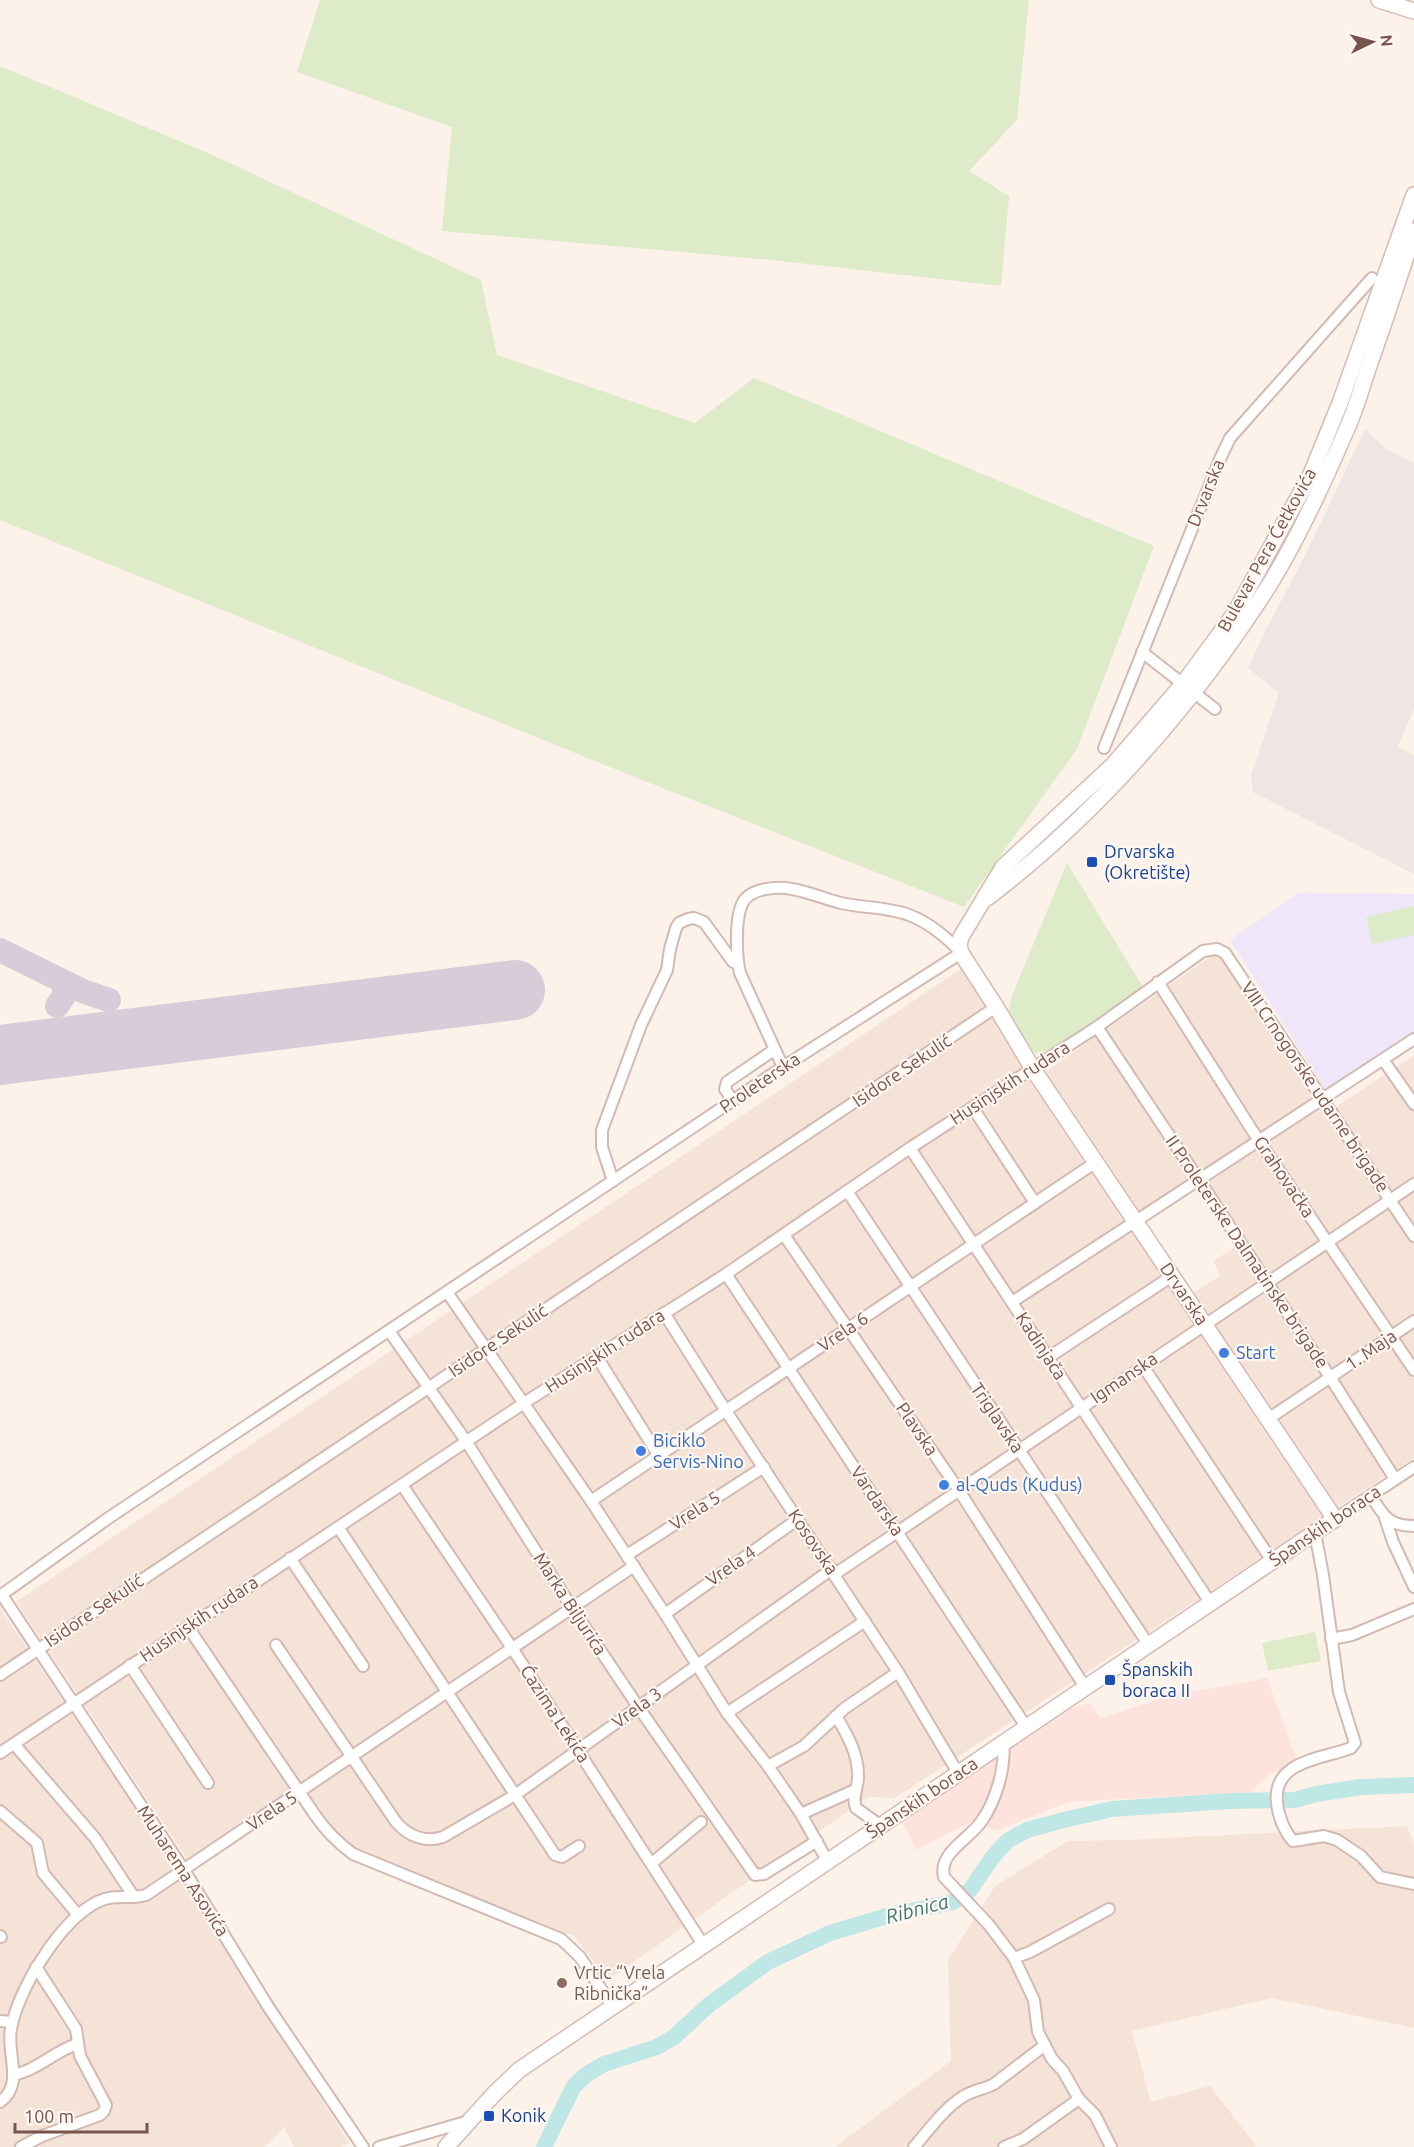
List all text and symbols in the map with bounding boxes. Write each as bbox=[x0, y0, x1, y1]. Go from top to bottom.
north arrow bbox=[1342, 12, 1402, 72]
text: N bbox=[1377, 34, 1396, 47]
street label: Drvarska bbox=[1183, 456, 1228, 529]
street label: Bulevar Pera Ćetkovića bbox=[1212, 464, 1319, 635]
place label: Drvarska (Okretište) bbox=[1104, 841, 1191, 883]
marker: Drvarska (Okretište) bbox=[1085, 855, 1099, 869]
street label: VIII Crnogorske udarne brigade bbox=[1238, 977, 1394, 1195]
street label: Isidore Sekulić bbox=[848, 1030, 955, 1111]
street label: Husinjskih rudara bbox=[946, 1036, 1073, 1128]
street label: Proleterska bbox=[715, 1048, 803, 1116]
street label: II Proleterske Dalmatinske brigade bbox=[1162, 1131, 1333, 1372]
street label: Grahovačka bbox=[1250, 1132, 1319, 1221]
street label: Drvarska bbox=[1157, 1258, 1213, 1328]
street label: Isidore Sekulić bbox=[444, 1300, 551, 1381]
street label: Husinjskih rudara bbox=[541, 1304, 668, 1396]
street label: Vrela 6 bbox=[814, 1307, 871, 1355]
street label: Kadinjača bbox=[1013, 1308, 1071, 1383]
street label: 1. Maja bbox=[1341, 1325, 1400, 1373]
place label: Start bbox=[1236, 1342, 1276, 1362]
marker: Start bbox=[1217, 1346, 1231, 1360]
street label: Igmanska bbox=[1086, 1348, 1161, 1407]
street label: Triglavska bbox=[967, 1379, 1028, 1456]
street label: Plavska bbox=[893, 1398, 943, 1459]
place label: Biciklo Servis-Nino bbox=[653, 1430, 744, 1471]
marker: Biciklo Servis-Nino bbox=[634, 1444, 648, 1458]
street label: Vardarska bbox=[847, 1462, 908, 1539]
place label: al-Quds (Kudus) bbox=[956, 1474, 1083, 1495]
marker: al-Quds (Kudus) bbox=[937, 1478, 951, 1492]
street label: Španskih boraca bbox=[1264, 1480, 1384, 1570]
street label: Vrela 5 bbox=[665, 1486, 723, 1534]
street label: Kosovska bbox=[785, 1505, 843, 1578]
street label: Vrela 4 bbox=[702, 1541, 759, 1589]
street label: Marka Biljurića bbox=[530, 1548, 611, 1658]
street label: Isidore Sekulić bbox=[40, 1570, 147, 1651]
street label: Husinjskih rudara bbox=[136, 1571, 261, 1665]
place label: Španskih boraca II bbox=[1122, 1658, 1193, 1700]
street label: Ćazima Lekića bbox=[517, 1660, 596, 1766]
marker: Španskih boraca II bbox=[1103, 1673, 1117, 1687]
street label: Vrela 3 bbox=[608, 1683, 665, 1732]
street label: Španskih boraca bbox=[861, 1752, 981, 1842]
street label: Vrela 5 bbox=[243, 1786, 300, 1834]
street label: Muharema Asovića bbox=[134, 1801, 234, 1940]
water label: Ribnica bbox=[883, 1889, 951, 1928]
place label: Vrtic “Vrela Ribnička” bbox=[574, 1962, 665, 2003]
marker: Vrtic “Vrela Ribnička” bbox=[555, 1976, 569, 1990]
scale bar bbox=[15, 2096, 147, 2134]
place label: Konik bbox=[501, 2105, 546, 2125]
text: 100 m bbox=[24, 2106, 74, 2126]
marker: Konik bbox=[482, 2109, 496, 2123]

